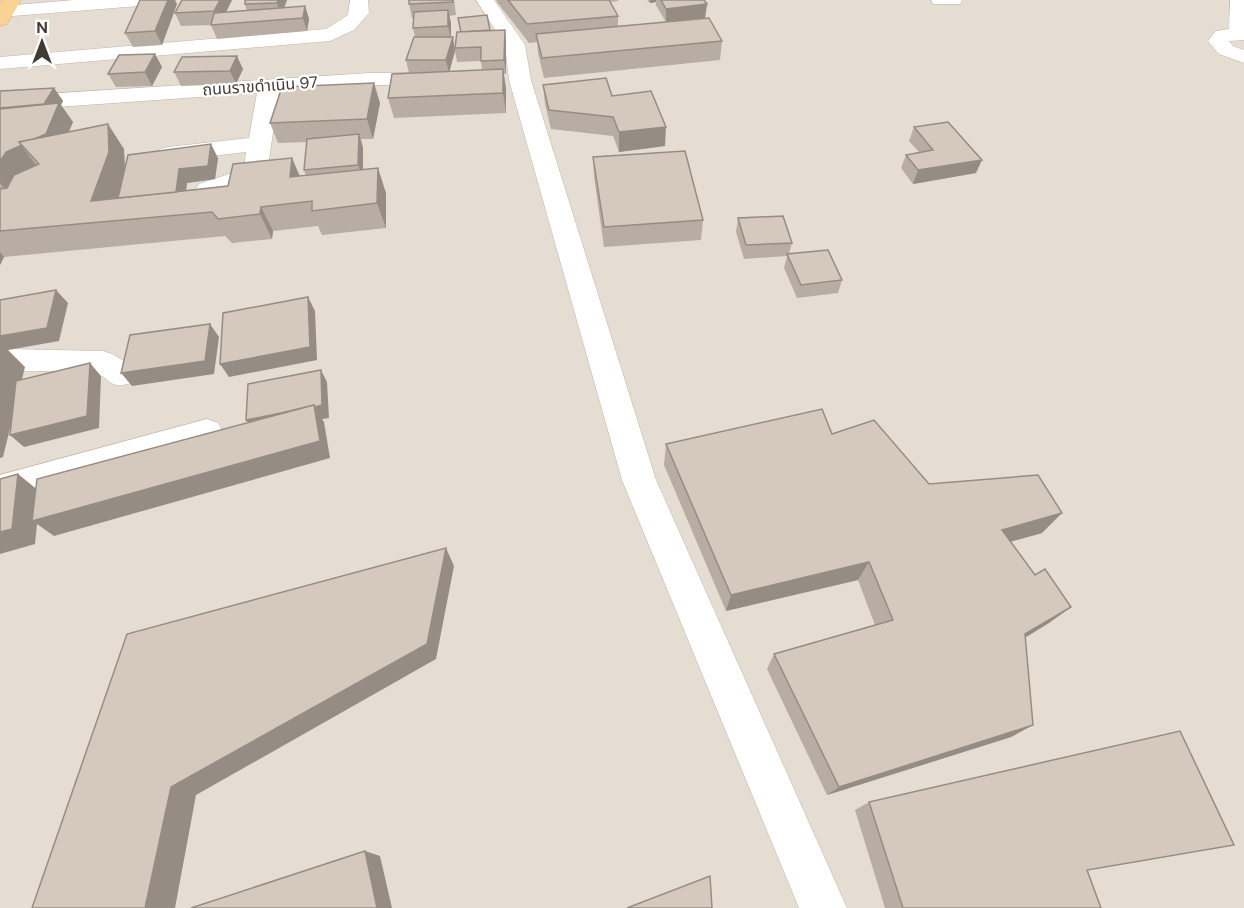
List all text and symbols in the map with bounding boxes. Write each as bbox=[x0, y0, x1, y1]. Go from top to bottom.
north arrow bbox=[12, 12, 72, 72]
text: N bbox=[36, 17, 48, 38]
street label: ถนนราขดำเนิน 97 bbox=[202, 72, 318, 100]

